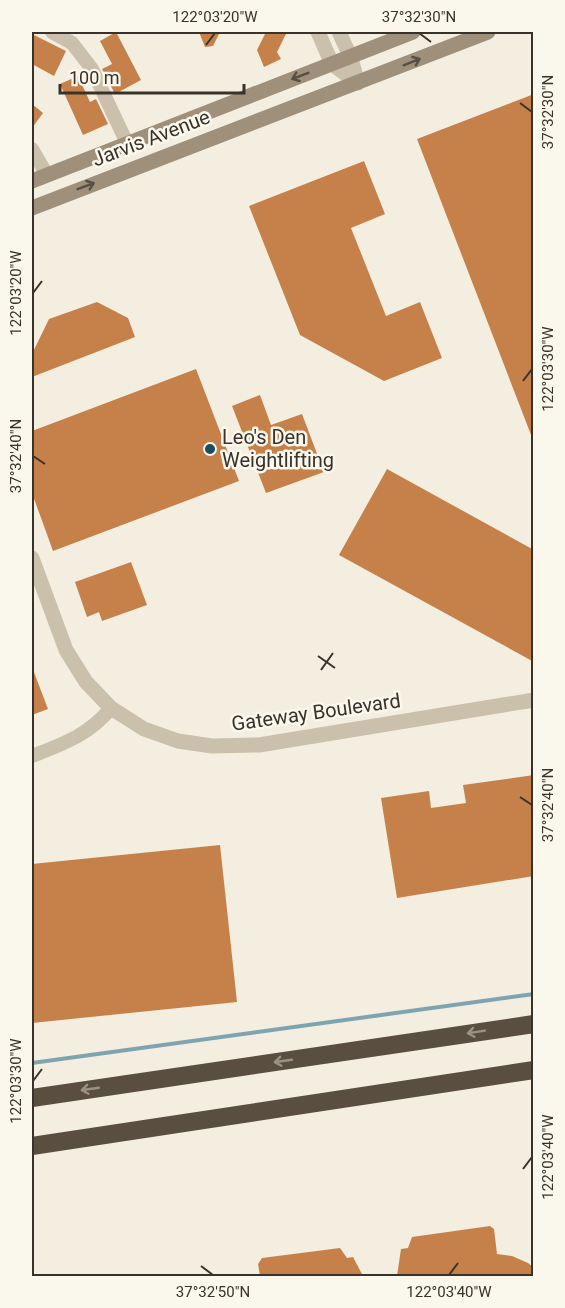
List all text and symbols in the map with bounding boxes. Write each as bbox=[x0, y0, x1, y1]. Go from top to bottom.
text: 122°03'20"W bbox=[172, 8, 258, 26]
text: 37°32'30"N bbox=[382, 8, 456, 26]
one-way arrow bbox=[403, 56, 421, 67]
scale bar bbox=[60, 57, 244, 95]
text: 100 m bbox=[69, 67, 120, 88]
one-way arrow bbox=[291, 71, 310, 82]
text: 37°32'30"N bbox=[539, 75, 557, 149]
street label: Jarvis Avenue bbox=[89, 105, 213, 171]
one-way arrow bbox=[76, 180, 95, 191]
text: 122°03'20"W bbox=[7, 250, 25, 336]
text: 122°03'30"W bbox=[539, 326, 557, 412]
text: 37°32'40"N bbox=[7, 419, 25, 493]
place label: Leo's Den Weightlifting bbox=[222, 425, 334, 472]
marker: Leo's Den Weightlifting bbox=[203, 442, 217, 456]
street label: Gateway Boulevard bbox=[230, 688, 402, 736]
text: 37°32'40"N bbox=[539, 768, 557, 842]
one-way arrow bbox=[466, 1027, 486, 1038]
text: 122°03'30"W bbox=[7, 1038, 25, 1124]
one-way arrow bbox=[273, 1055, 293, 1066]
one-way arrow bbox=[80, 1084, 100, 1095]
text: 122°03'40"W bbox=[539, 1114, 557, 1200]
text: 37°32'50"N bbox=[176, 1283, 250, 1301]
text: 122°03'40"W bbox=[406, 1283, 492, 1301]

